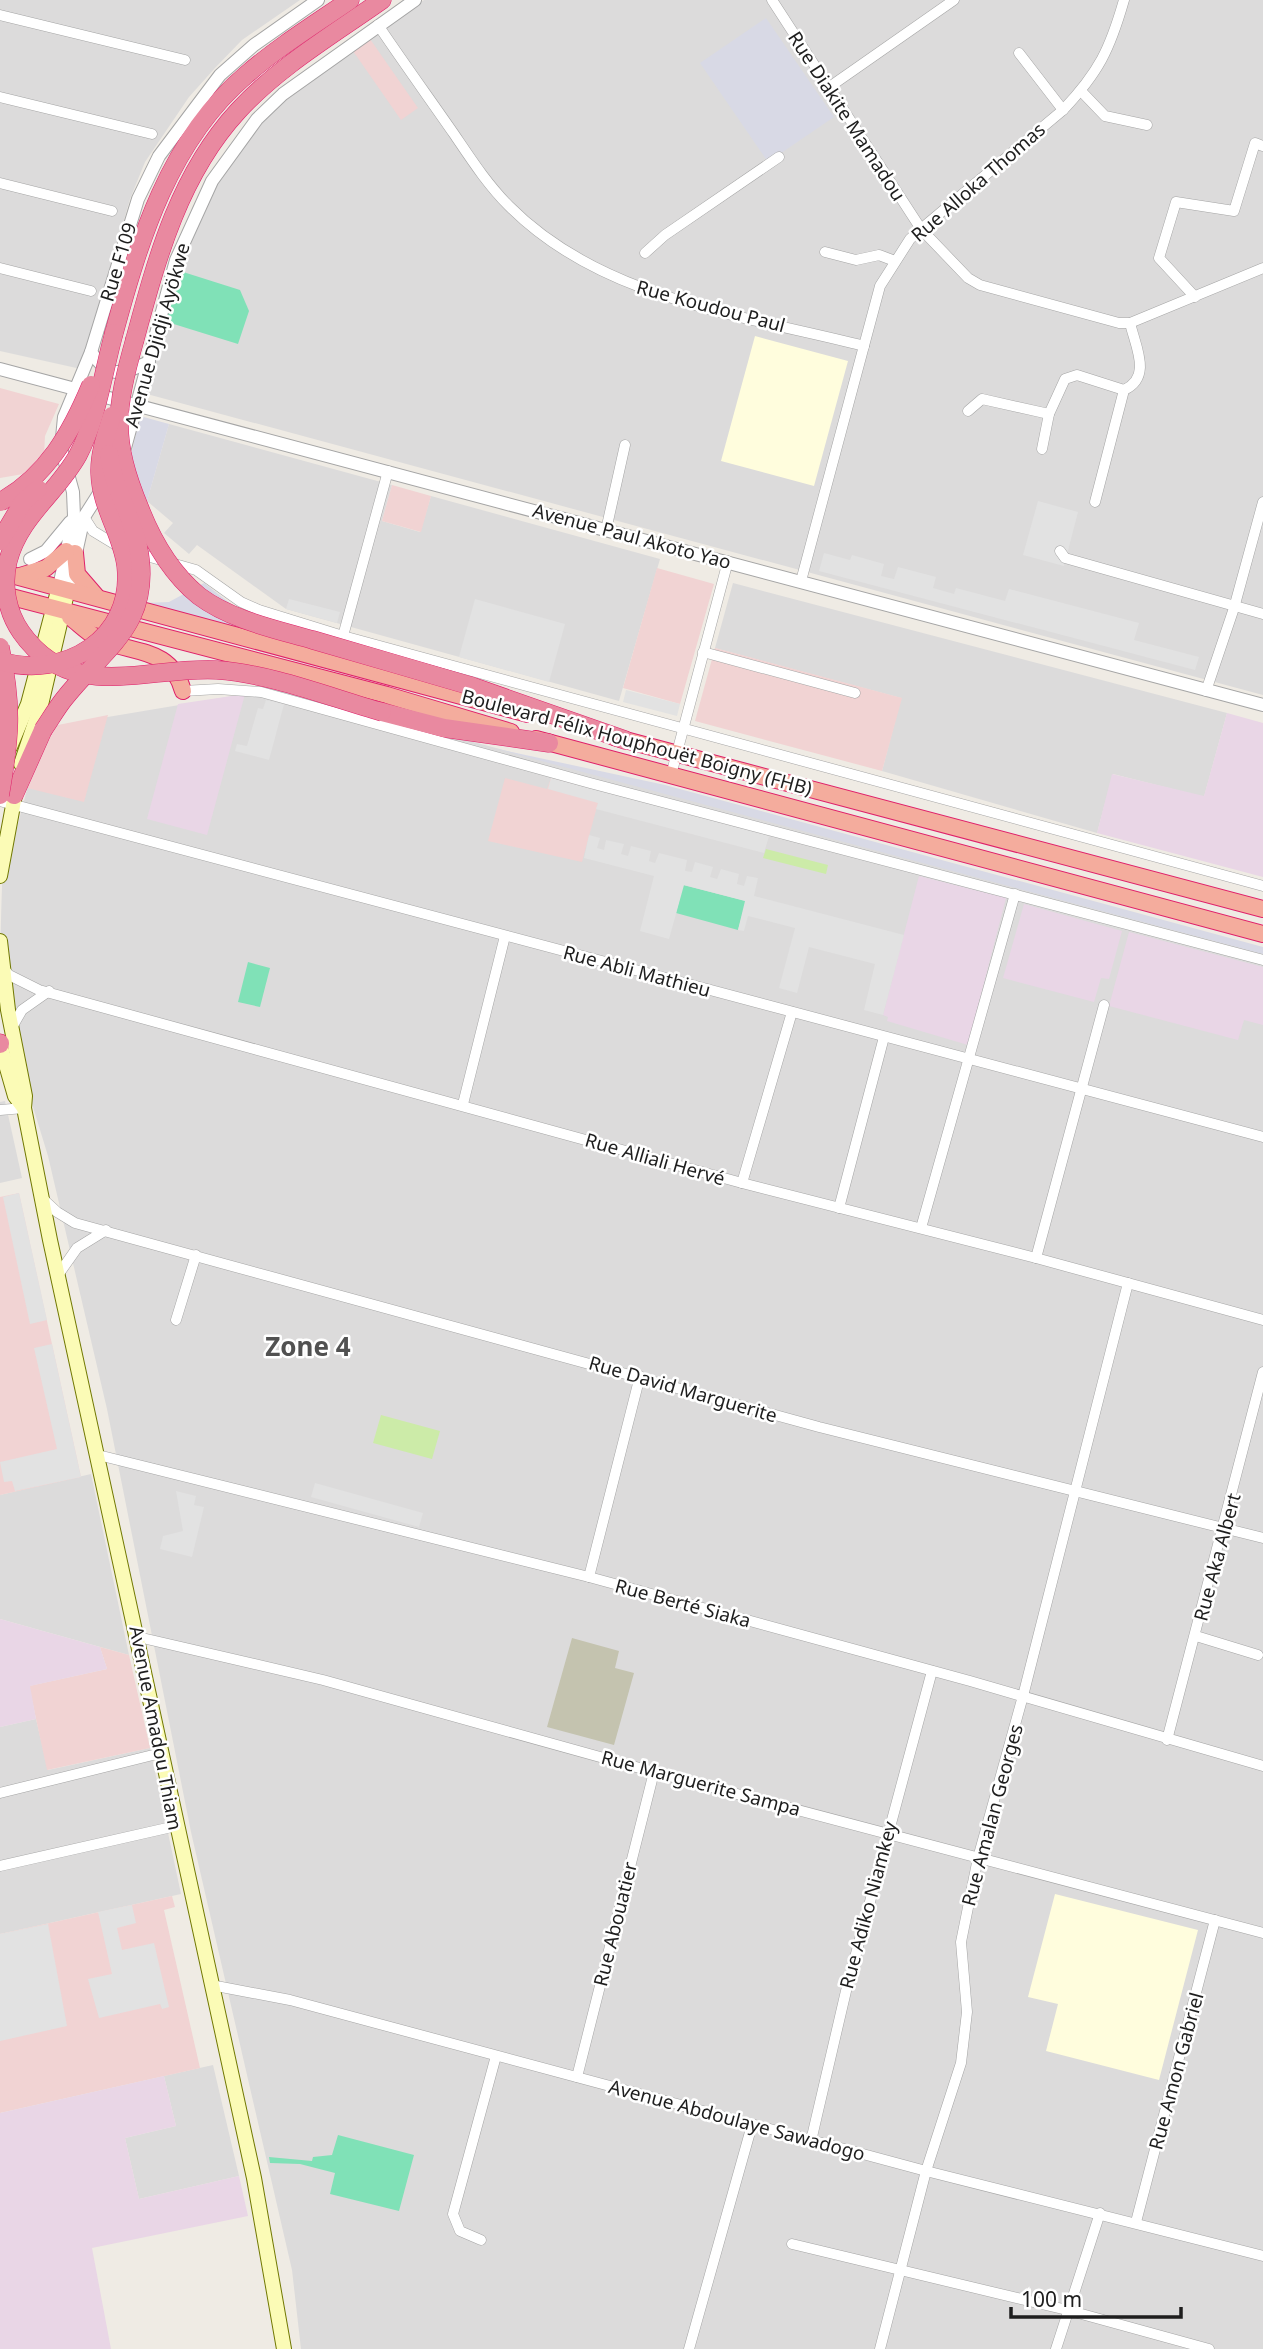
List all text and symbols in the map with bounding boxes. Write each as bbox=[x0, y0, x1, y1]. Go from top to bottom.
street label: Rue Diakite Mamadou bbox=[782, 26, 912, 206]
street label: Rue Alloka Thomas bbox=[905, 117, 1051, 247]
street label: Rue F109 bbox=[94, 219, 142, 305]
street label: Avenue Djidji Ayökwe bbox=[118, 240, 196, 430]
street label: Rue Koudou Paul bbox=[634, 274, 788, 338]
street label: Avenue Paul Akoto Yao bbox=[530, 497, 734, 575]
street label: Boulevard Félix Houphouët Boigny (FHB) bbox=[459, 683, 815, 801]
street label: Rue Abli Mathieu bbox=[560, 939, 714, 1003]
street label: Rue Alliali Hervé bbox=[582, 1127, 728, 1191]
district label: Zone 4 bbox=[265, 1328, 351, 1364]
street label: Rue David Marguerite bbox=[586, 1350, 780, 1428]
street label: Rue Aka Albert bbox=[1187, 1490, 1247, 1624]
street label: Rue Berté Siaka bbox=[612, 1572, 754, 1634]
street label: Avenue Amadou Thiam bbox=[123, 1624, 189, 1832]
street label: Rue Amalan Georges bbox=[955, 1721, 1029, 1909]
street label: Rue Marguerite Sampa bbox=[598, 1744, 804, 1822]
street label: Rue Adiko Niamkey bbox=[833, 1818, 903, 1992]
street label: Rue Abouatier bbox=[587, 1859, 643, 1989]
street label: Rue Amon Gabriel bbox=[1142, 1989, 1210, 2153]
street label: Avenue Abdoulaye Sawadogo bbox=[606, 2073, 868, 2167]
scale bar bbox=[1011, 2276, 1181, 2320]
text: 100 m bbox=[1021, 2285, 1082, 2313]

